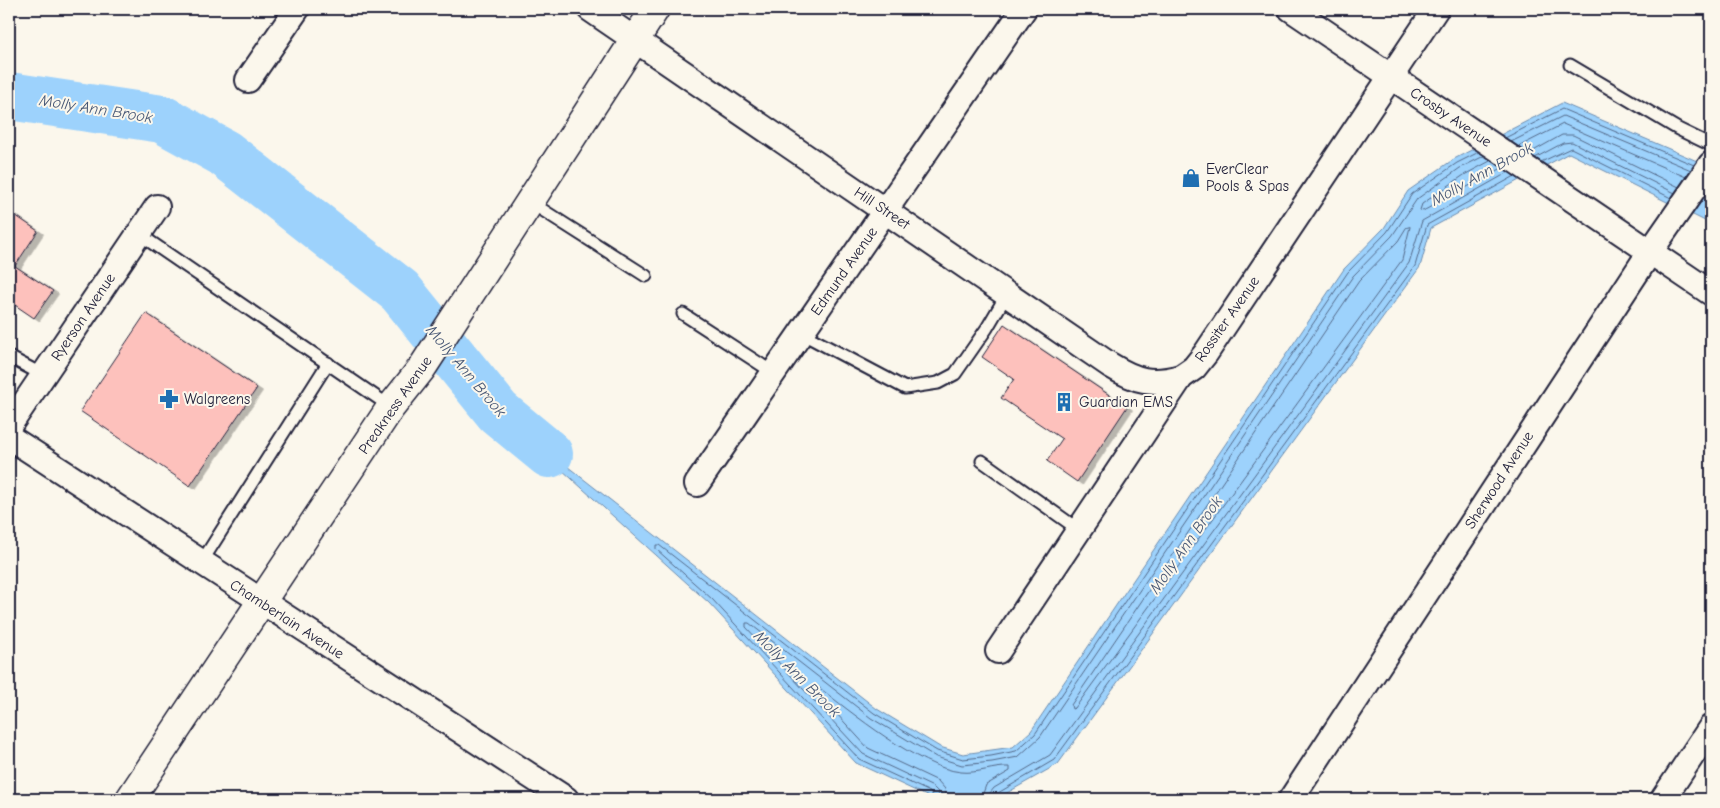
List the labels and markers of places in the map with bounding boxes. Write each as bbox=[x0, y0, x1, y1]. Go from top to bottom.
place label: EverClear Pools & Spas bbox=[1206, 160, 1289, 195]
shop icon: EverClear Pools & Spas bbox=[1180, 167, 1202, 189]
pharmacy icon: Walgreens bbox=[158, 388, 180, 410]
place label: Walgreens bbox=[184, 390, 250, 408]
building icon: Guardian EMS bbox=[1053, 391, 1075, 413]
place label: Guardian EMS bbox=[1079, 393, 1173, 411]

